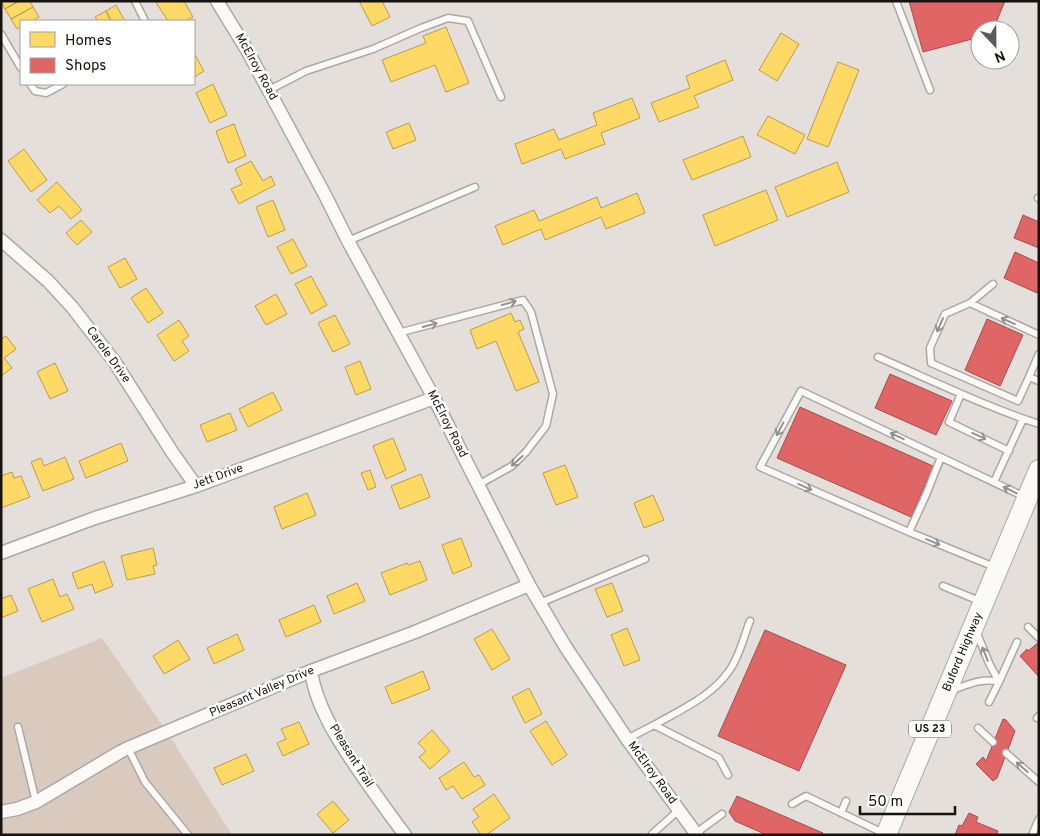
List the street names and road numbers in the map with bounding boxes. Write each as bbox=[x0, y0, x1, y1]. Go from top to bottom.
street label: McElroy Road bbox=[231, 31, 281, 103]
street label: Carole Drive bbox=[82, 324, 134, 386]
street label: McElroy Road bbox=[423, 387, 471, 461]
street label: Jett Drive bbox=[190, 460, 246, 494]
street label: Buford Highway bbox=[939, 610, 987, 694]
street label: Pleasant Valley Drive bbox=[207, 663, 317, 721]
street label: Pleasant Trail bbox=[325, 721, 377, 791]
road number: US 23 bbox=[909, 721, 951, 738]
street label: McElroy Road bbox=[624, 738, 680, 808]

